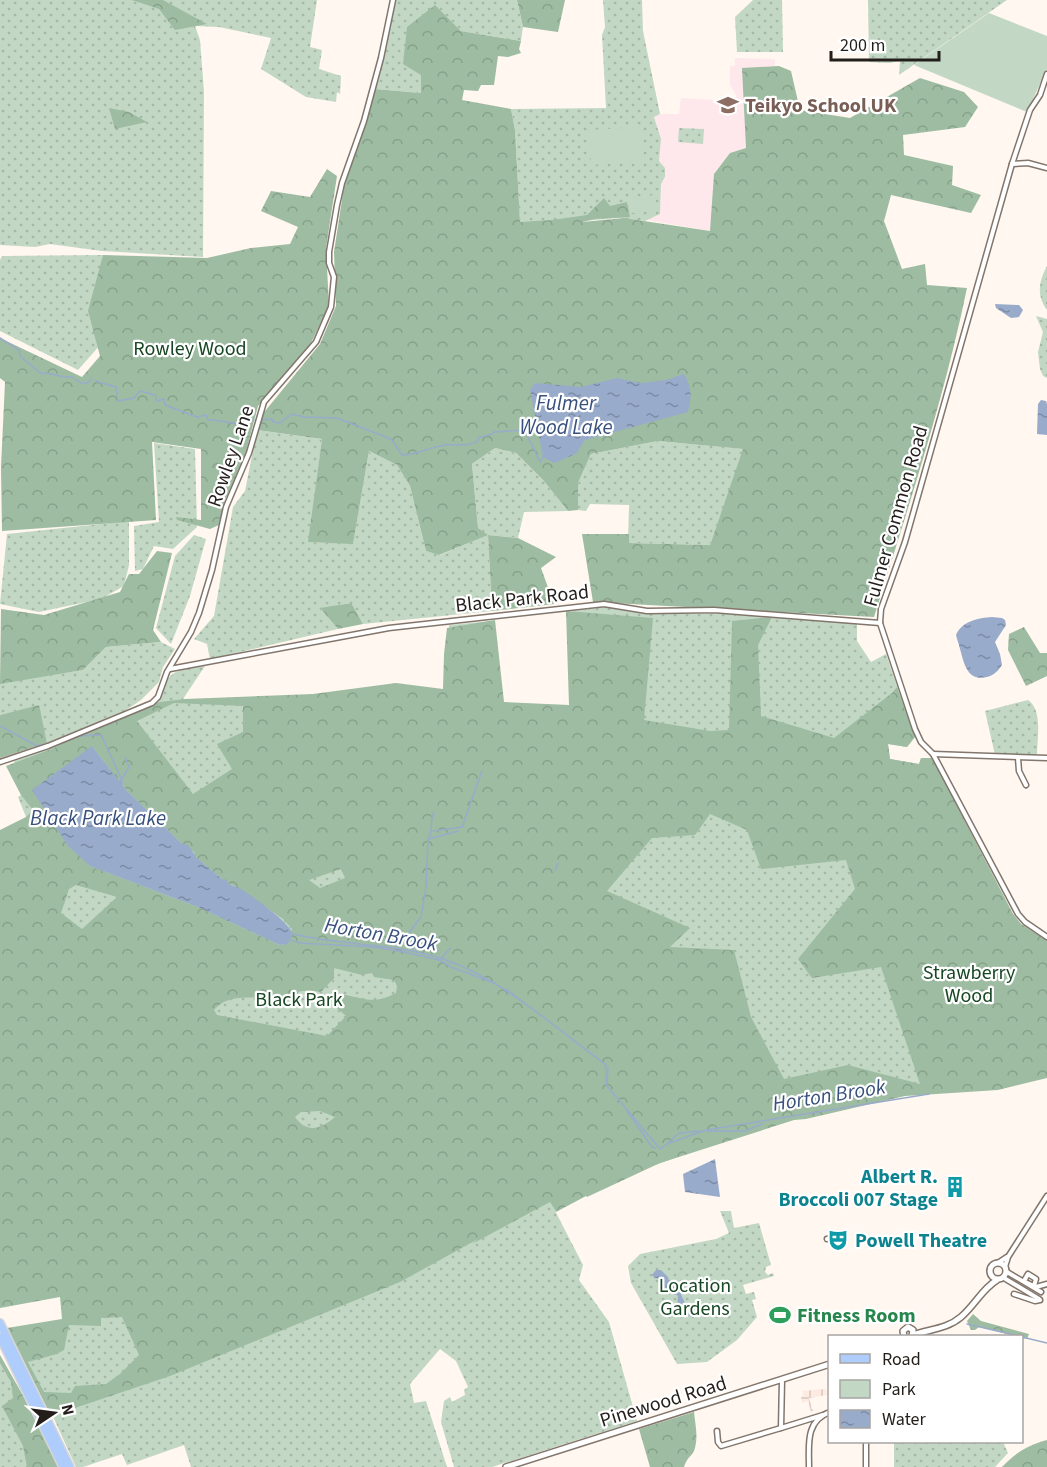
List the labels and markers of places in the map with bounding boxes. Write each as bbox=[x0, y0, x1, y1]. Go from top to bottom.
place label: Teikyo School UK bbox=[745, 92, 897, 120]
school or university icon: Teikyo School UK bbox=[716, 93, 740, 117]
place label: Albert R. Broccoli 007 Stage bbox=[778, 1163, 938, 1214]
building icon: Albert R. Broccoli 007 Stage bbox=[943, 1175, 967, 1199]
place label: Powell Theatre bbox=[855, 1227, 987, 1255]
theatre icon: Powell Theatre bbox=[826, 1228, 850, 1252]
place label: Fitness Room bbox=[797, 1302, 916, 1330]
sports icon: Fitness Room bbox=[768, 1303, 792, 1327]

